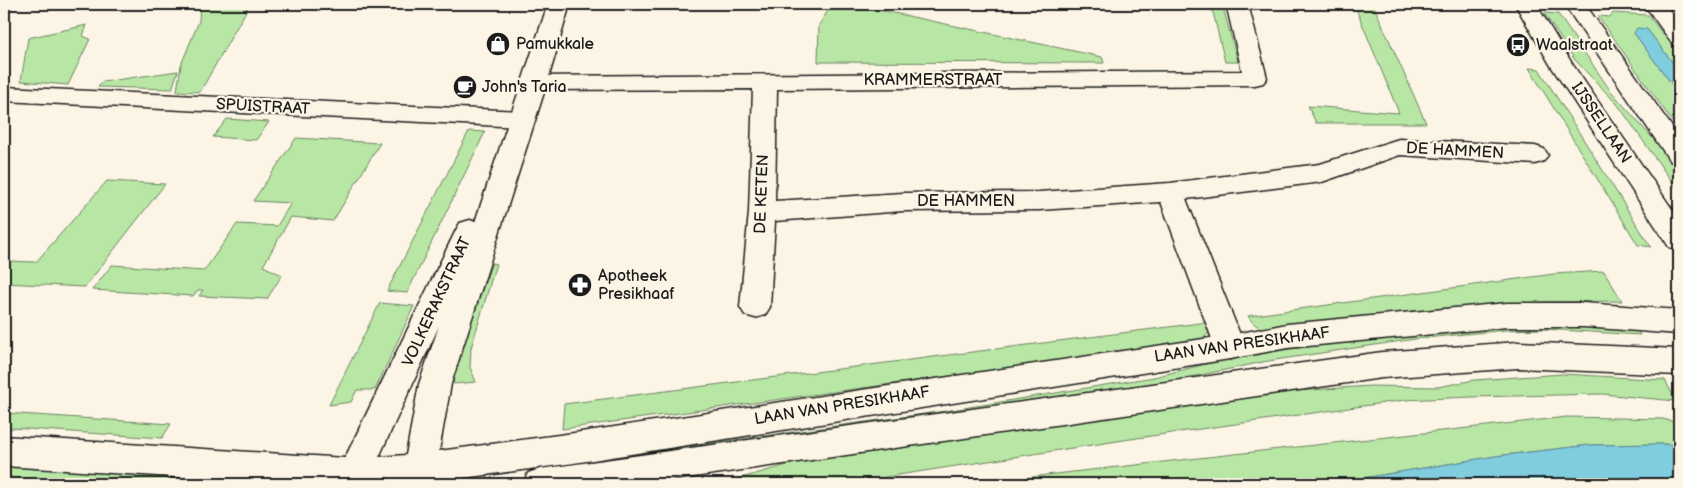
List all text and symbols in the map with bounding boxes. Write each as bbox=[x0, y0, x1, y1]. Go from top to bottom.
shop icon: Pamukkale bbox=[485, 31, 511, 57]
bus stop icon: Waalstraat bbox=[1505, 32, 1531, 58]
place label: Pamukkale bbox=[516, 35, 594, 54]
place label: Waalstraat bbox=[1536, 36, 1613, 55]
street label: KRAMMERSTRAAT bbox=[864, 71, 1003, 90]
cafe icon: John's Taria bbox=[452, 74, 478, 100]
place label: John's Taria bbox=[482, 78, 567, 97]
street label: IJSSELLAAN bbox=[1567, 79, 1635, 167]
street label: SPUISTRAAT bbox=[215, 95, 311, 119]
street label: DE HAMMEN bbox=[1405, 139, 1505, 163]
street label: DE KETEN bbox=[751, 154, 773, 234]
street label: DE HAMMEN bbox=[917, 192, 1015, 211]
street label: VOLKERAKSTRAAT bbox=[399, 234, 476, 370]
place label: Apotheek Presikhaaf bbox=[598, 267, 674, 304]
pharmacy icon: Apotheek Presikhaaf bbox=[567, 272, 593, 298]
street label: LAAN VAN PRESIKHAAF bbox=[1153, 323, 1331, 367]
street label: LAAN VAN PRESIKHAAF bbox=[753, 383, 931, 429]

